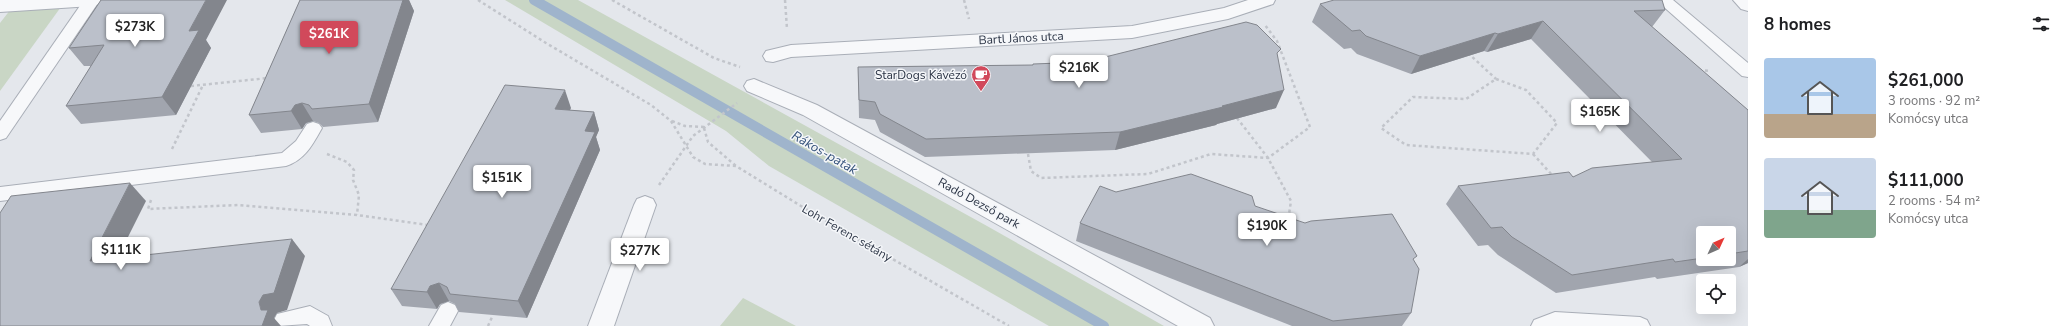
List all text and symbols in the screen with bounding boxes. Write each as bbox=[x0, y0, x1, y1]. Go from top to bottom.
text: 8 homes bbox=[1764, 13, 1831, 36]
icon: filters bbox=[2030, 13, 2052, 35]
pin: $273K bbox=[107, 14, 163, 48]
text: $273K bbox=[115, 18, 155, 36]
pin: $261K bbox=[301, 21, 357, 55]
text: $261K bbox=[309, 25, 349, 43]
street label: Bartl János utca bbox=[978, 28, 1064, 48]
pin: $216K bbox=[1051, 55, 1107, 89]
text: $216K bbox=[1059, 59, 1099, 77]
cafe icon: StarDogs Kávézó bbox=[970, 64, 992, 92]
place label: StarDogs Kávézó bbox=[875, 67, 967, 83]
text: $261,000 bbox=[1888, 69, 1964, 92]
icon: home bbox=[1796, 74, 1844, 122]
text: 3 rooms · 92 m² bbox=[1888, 92, 1980, 110]
pin: $165K bbox=[1572, 99, 1628, 133]
text: $165K bbox=[1580, 103, 1620, 121]
text: Komócsy utca bbox=[1888, 110, 1968, 128]
water label: Rákos-patak bbox=[788, 127, 861, 179]
pin: $151K bbox=[474, 165, 530, 199]
text: $151K bbox=[482, 169, 522, 187]
text: $111,000 bbox=[1888, 169, 1964, 192]
street label: Radó Dezső park bbox=[935, 174, 1024, 233]
icon: home bbox=[1796, 174, 1844, 222]
text: 2 rooms · 54 m² bbox=[1888, 192, 1980, 210]
street label: Lohr Ferenc sétány bbox=[799, 201, 896, 266]
text: Komócsy utca bbox=[1888, 210, 1968, 228]
pin: $190K bbox=[1239, 213, 1295, 247]
text: $190K bbox=[1247, 217, 1287, 235]
north arrow bbox=[1696, 226, 1736, 266]
map controls bbox=[1696, 226, 1736, 314]
pin: $111K bbox=[93, 237, 149, 271]
pin: $277K bbox=[612, 238, 668, 272]
text: $111K bbox=[101, 241, 141, 259]
text: $277K bbox=[620, 242, 660, 260]
button: locate bbox=[1696, 274, 1736, 314]

